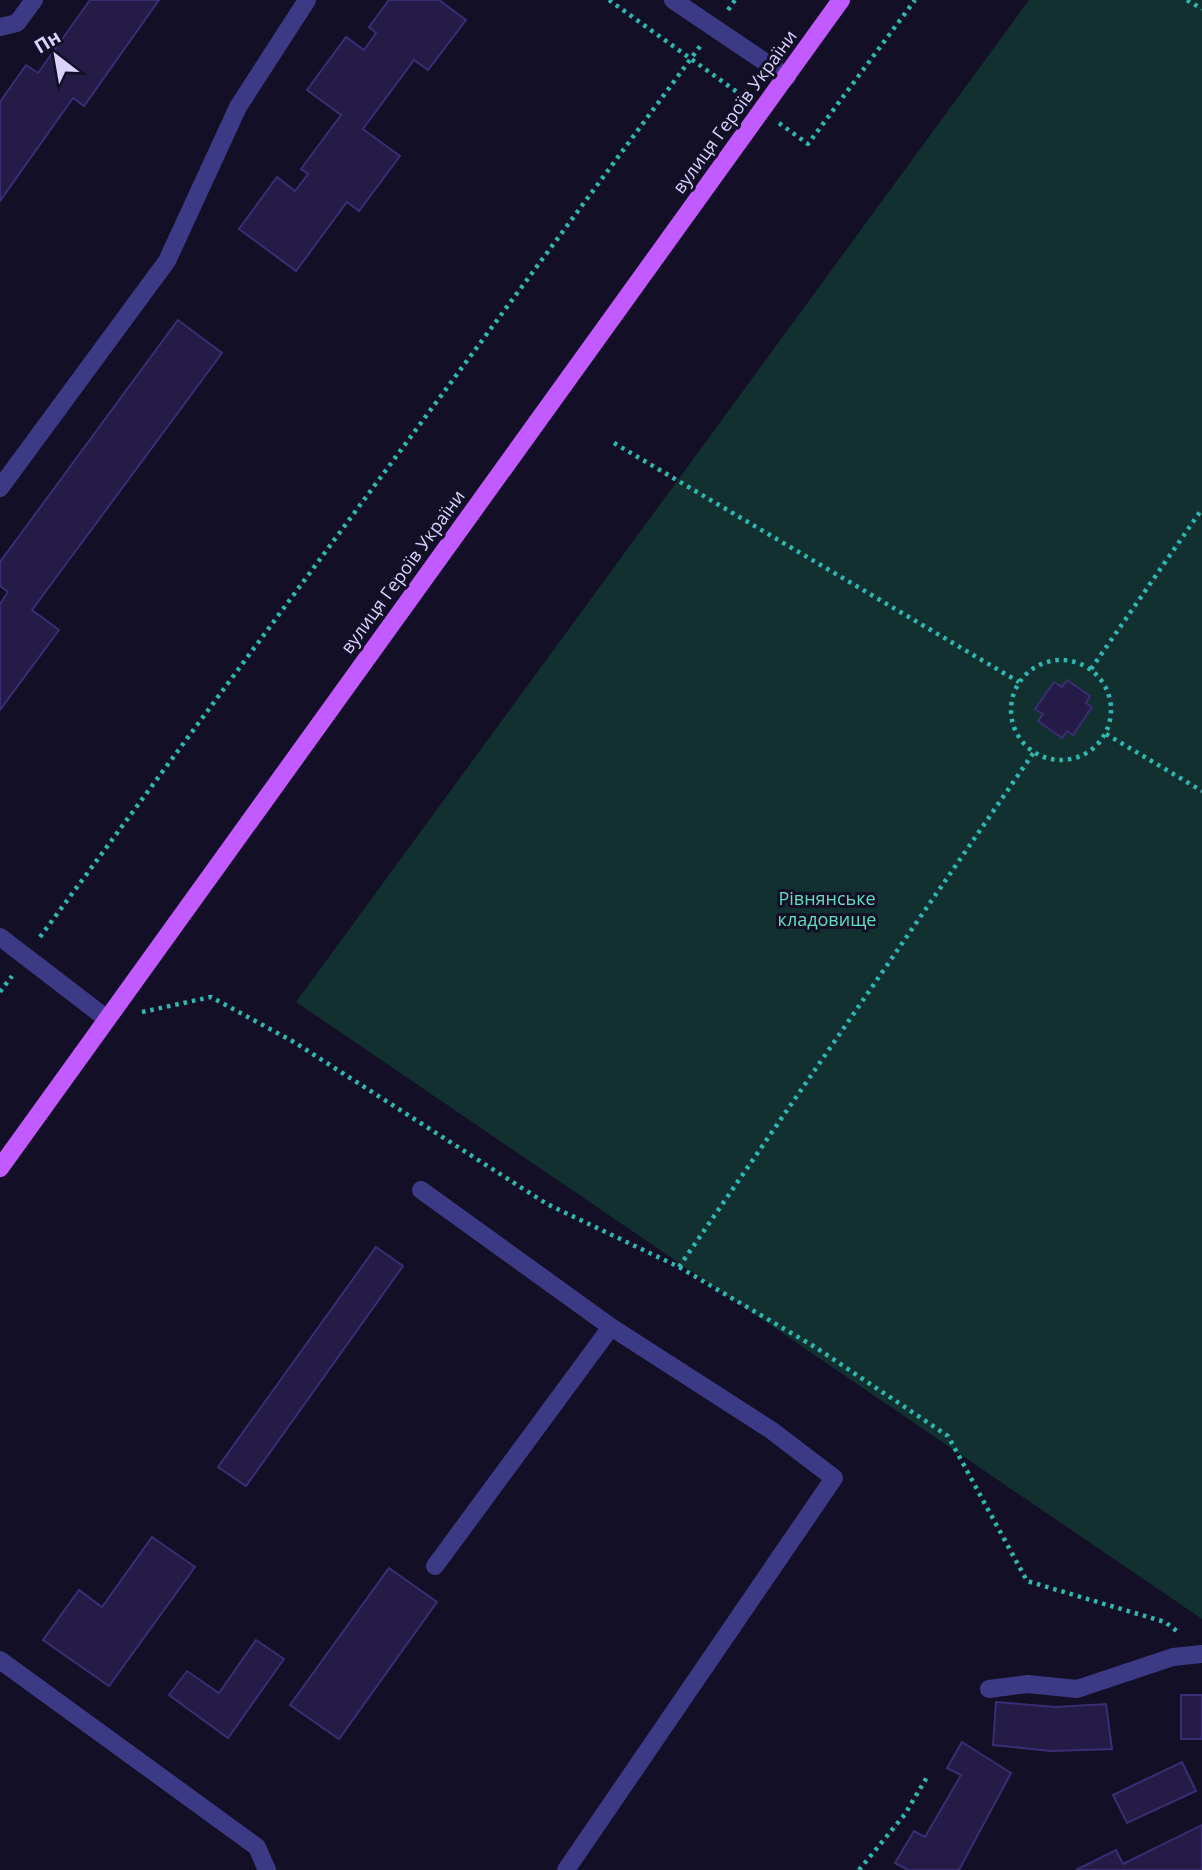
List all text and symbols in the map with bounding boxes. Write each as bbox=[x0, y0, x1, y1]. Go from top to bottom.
north arrow bbox=[21, 21, 91, 91]
text: Пн bbox=[29, 23, 65, 59]
street label: вулиця Героїв України bbox=[667, 25, 802, 198]
street label: вулиця Героїв України bbox=[335, 485, 470, 658]
park label: Рівнянське кладовище bbox=[778, 886, 876, 931]

